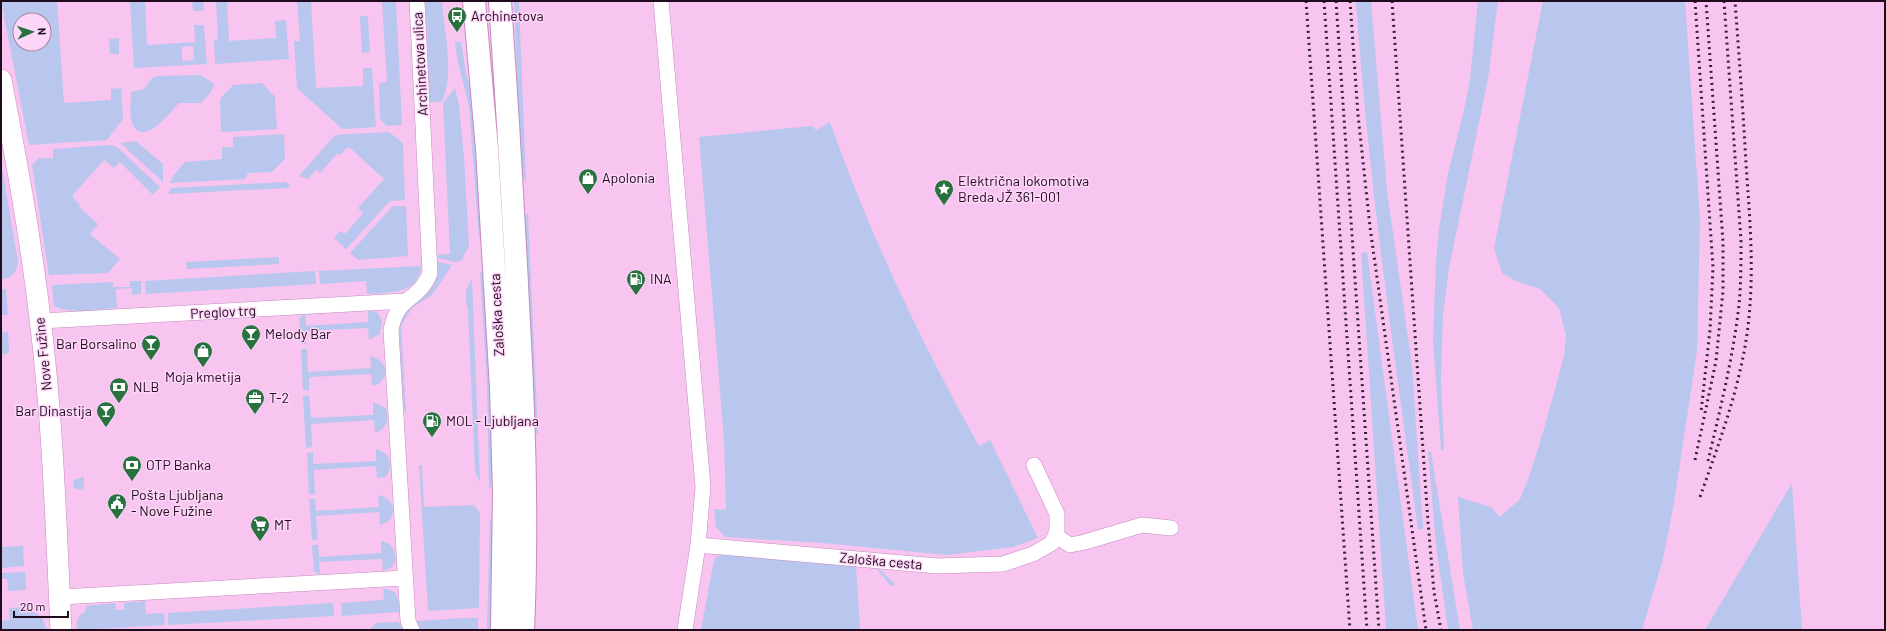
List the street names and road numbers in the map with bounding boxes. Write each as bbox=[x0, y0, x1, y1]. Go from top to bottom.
street label: Archinetova ulica bbox=[408, 12, 431, 116]
street label: Zaloška cesta bbox=[486, 273, 507, 357]
street label: Preglov trg bbox=[190, 301, 256, 322]
street label: Nove Fužine bbox=[30, 317, 55, 391]
street label: Zaloška cesta bbox=[839, 548, 923, 573]

